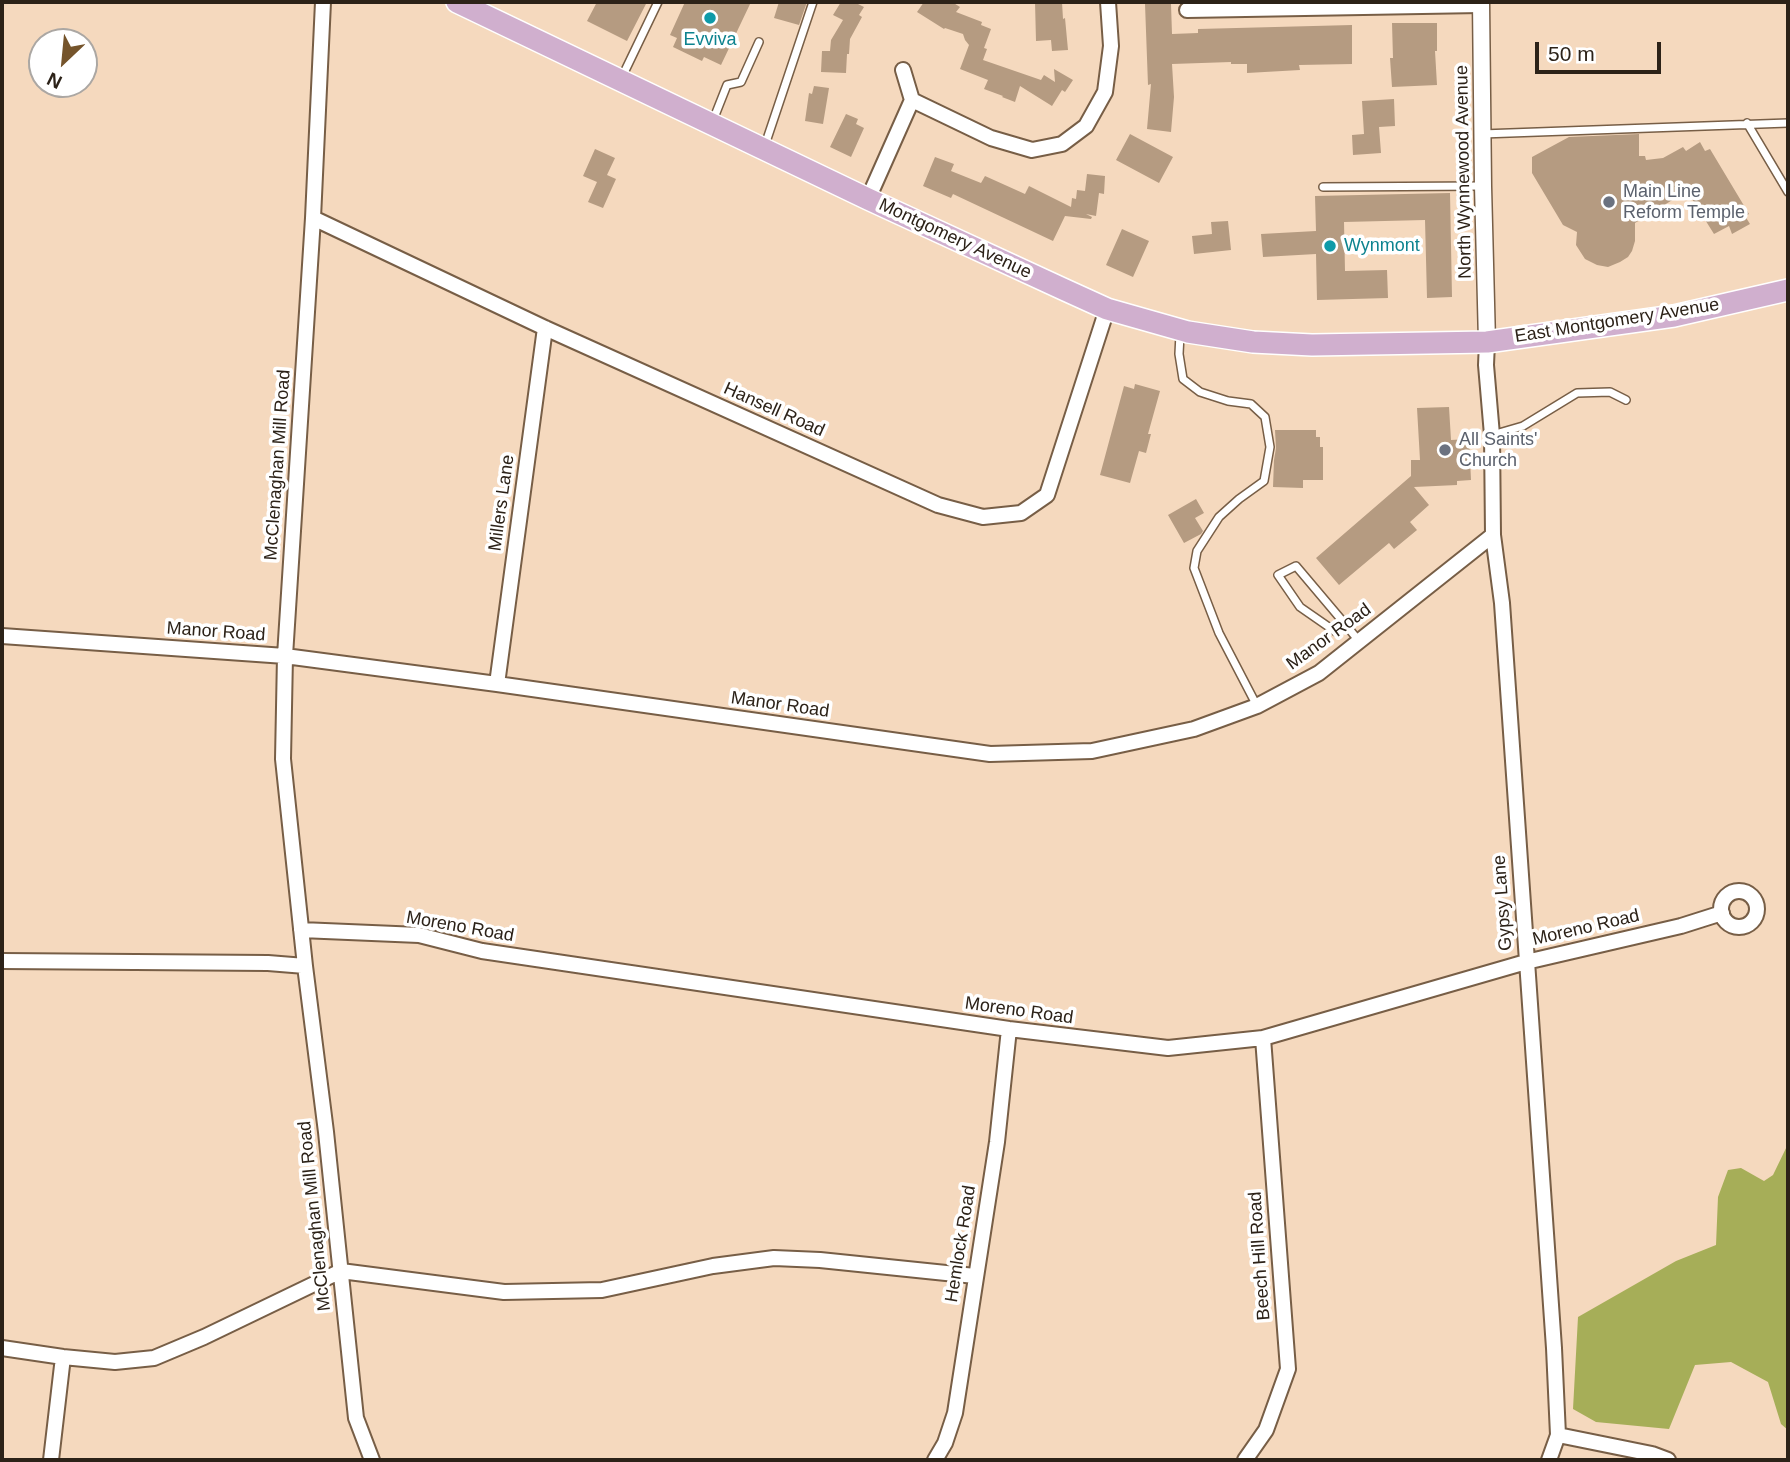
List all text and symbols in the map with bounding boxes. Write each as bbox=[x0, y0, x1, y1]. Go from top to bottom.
marker: Evviva bbox=[702, 10, 718, 26]
north arrow bbox=[28, 28, 98, 98]
scale bar bbox=[1538, 28, 1664, 72]
place label: Evviva bbox=[683, 29, 737, 51]
text: 50 m bbox=[1548, 42, 1595, 65]
street label: North Wynnewood Avenue bbox=[1451, 65, 1477, 279]
text: N bbox=[44, 68, 65, 93]
place label: Main Line Reform Temple bbox=[1623, 181, 1745, 224]
street label: Montgomery Avenue bbox=[875, 194, 1035, 284]
marker: Main Line Reform Temple bbox=[1601, 194, 1617, 210]
place label: Wynmont bbox=[1344, 235, 1420, 257]
marker: Wynmont bbox=[1322, 238, 1338, 254]
street label: East Montgomery Avenue bbox=[1513, 294, 1721, 348]
street label: McClenaghan Mill Road bbox=[261, 369, 295, 561]
street label: Hansell Road bbox=[720, 378, 828, 442]
place label: All Saints' Church bbox=[1459, 429, 1537, 472]
marker: All Saints' Church bbox=[1437, 442, 1453, 458]
street label: Millers Lane bbox=[485, 453, 519, 553]
street label: Manor Road bbox=[1283, 599, 1375, 675]
street label: Manor Road bbox=[166, 618, 266, 646]
street label: Manor Road bbox=[729, 687, 831, 723]
street label: Gypsy Lane bbox=[1489, 854, 1517, 952]
street label: Moreno Road bbox=[1530, 905, 1642, 951]
street label: Moreno Road bbox=[404, 907, 516, 947]
street label: Moreno Road bbox=[963, 993, 1075, 1029]
street label: McClenaghan Mill Road bbox=[294, 1120, 336, 1312]
street label: Hemlock Road bbox=[941, 1184, 981, 1304]
street label: Beech Hill Road bbox=[1245, 1191, 1275, 1321]

